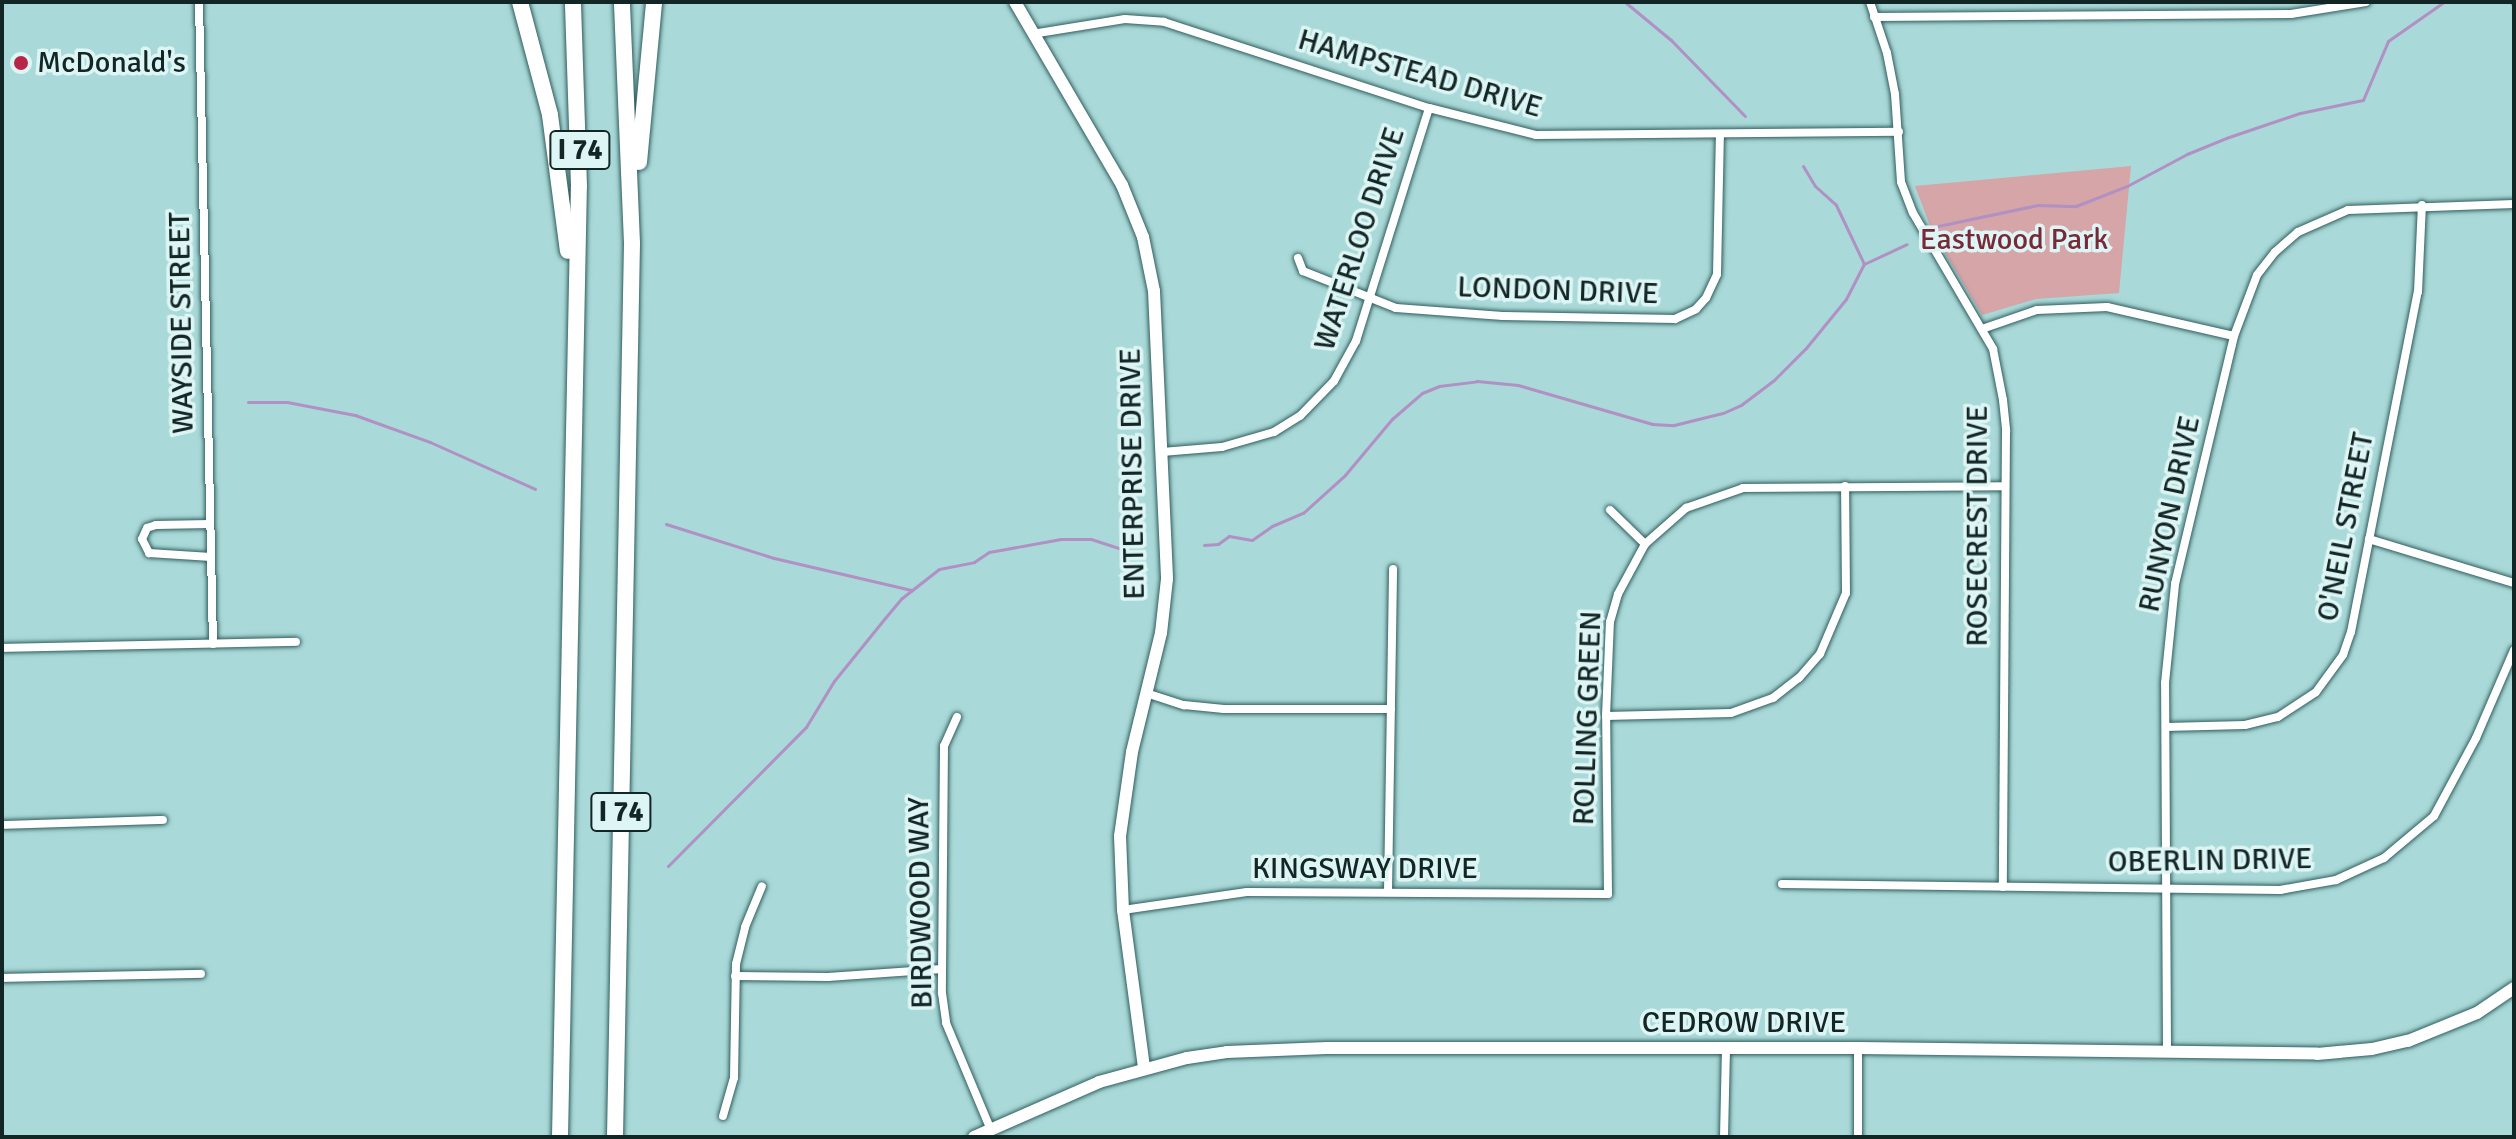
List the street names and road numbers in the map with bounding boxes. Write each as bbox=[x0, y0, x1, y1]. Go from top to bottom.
street label: HAMPSTEAD DRIVE bbox=[1294, 22, 1546, 126]
street label: WATERLOO DRIVE bbox=[1307, 123, 1413, 355]
road number: I 74 bbox=[548, 126, 612, 174]
street label: WAYSIDE STREET bbox=[162, 212, 202, 434]
street label: LONDON DRIVE bbox=[1457, 269, 1659, 313]
street label: ENTERPRISE DRIVE bbox=[1113, 348, 1153, 600]
street label: ROSECREST DRIVE bbox=[1960, 405, 1996, 647]
street label: RUNYON DRIVE bbox=[2132, 413, 2208, 615]
street label: O'NEIL STREET bbox=[2310, 430, 2382, 624]
street label: ROLLING GREEN bbox=[1566, 610, 1610, 826]
road number: I 74 bbox=[589, 788, 653, 836]
street label: BIRDWOOD WAY bbox=[901, 797, 941, 1009]
street label: OBERLIN DRIVE bbox=[2107, 841, 2313, 881]
street label: KINGSWAY DRIVE bbox=[1252, 851, 1478, 887]
street label: CEDROW DRIVE bbox=[1642, 1005, 1846, 1041]

